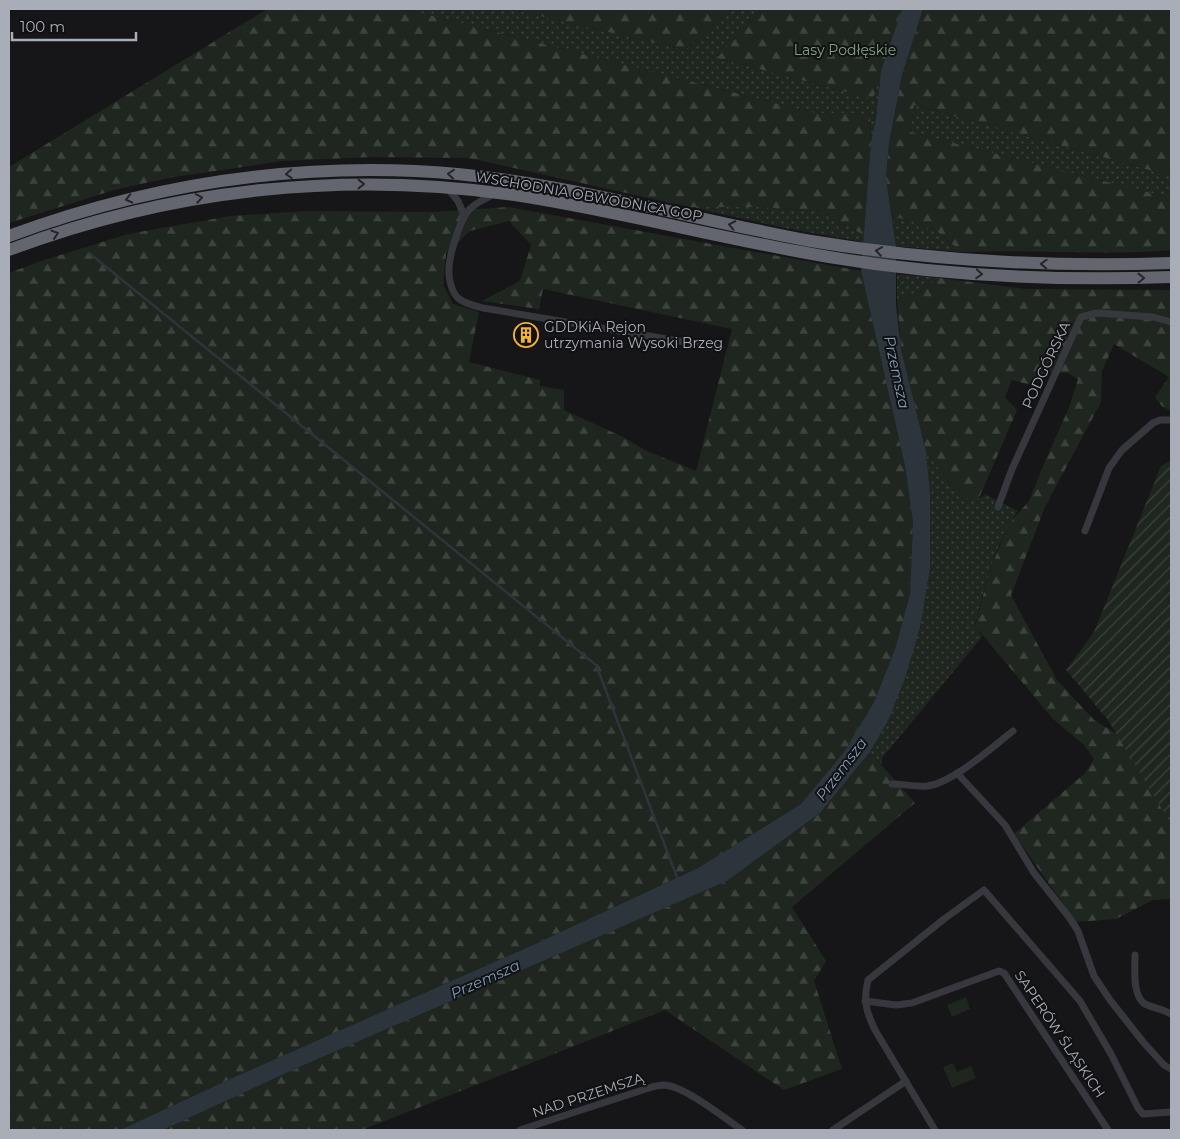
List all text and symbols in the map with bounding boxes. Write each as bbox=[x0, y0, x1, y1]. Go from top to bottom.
scale bar bbox=[12, 10, 136, 42]
text: 100 m bbox=[20, 17, 65, 36]
park label: Lasy Podłęskie bbox=[794, 41, 896, 59]
street label: WSCHODNIA OBWODNICA GOP bbox=[474, 167, 704, 225]
one-way arrow bbox=[285, 168, 293, 179]
one-way arrow bbox=[447, 169, 455, 180]
one-way arrow bbox=[358, 179, 365, 189]
one-way arrow bbox=[124, 193, 133, 204]
one-way arrow bbox=[195, 194, 204, 204]
one-way arrow bbox=[727, 220, 736, 231]
one-way arrow bbox=[50, 230, 58, 240]
one-way arrow bbox=[875, 246, 883, 257]
one-way arrow bbox=[1039, 258, 1047, 269]
one-way arrow bbox=[975, 268, 983, 279]
one-way arrow bbox=[1138, 273, 1145, 283]
place label: GDDKiA Rejon utrzymania Wysoki Brzeg bbox=[544, 318, 723, 352]
street label: PODGÓRSKA bbox=[1018, 318, 1074, 412]
building icon: GDDKiA Rejon utrzymania Wysoki Brzeg bbox=[513, 322, 539, 348]
water label: Przemsza bbox=[880, 334, 914, 410]
water label: Przemsza bbox=[811, 734, 871, 804]
water label: Przemsza bbox=[447, 955, 523, 1003]
street label: SAPERÓW ŚLĄSKICH bbox=[1011, 967, 1109, 1101]
street label: NAD PRZEMSZĄ bbox=[530, 1068, 647, 1122]

